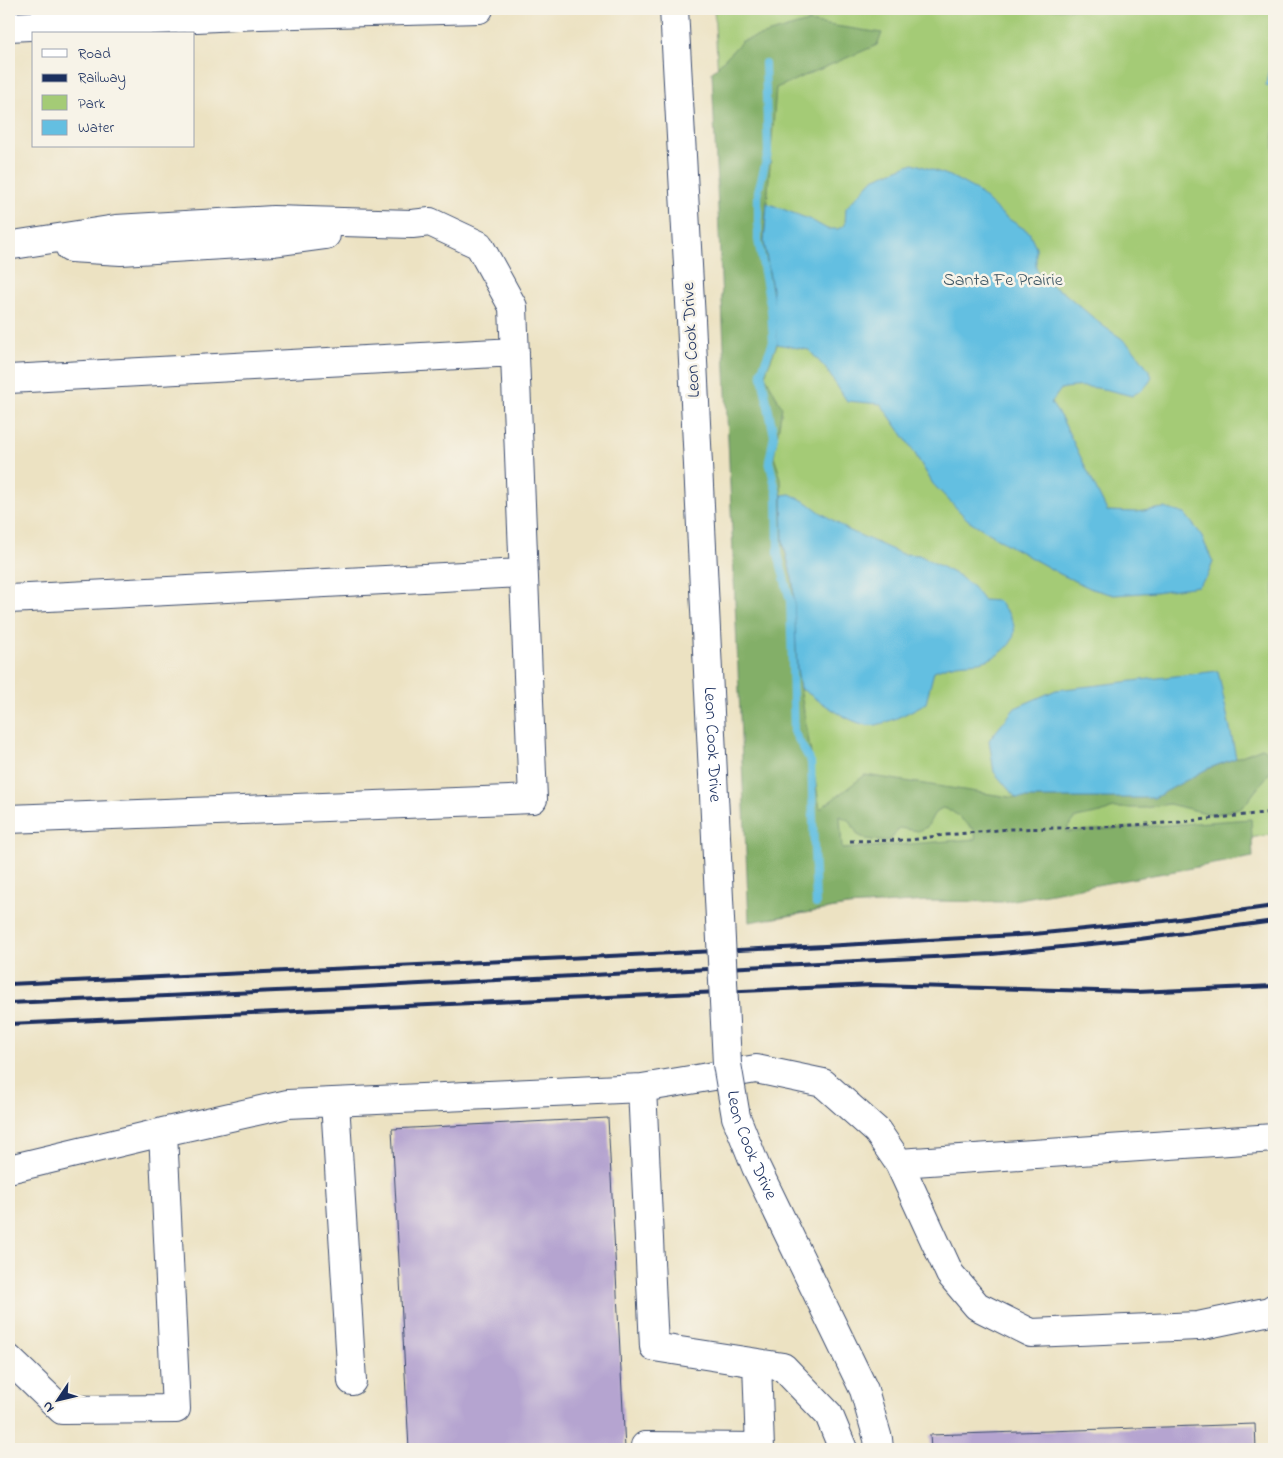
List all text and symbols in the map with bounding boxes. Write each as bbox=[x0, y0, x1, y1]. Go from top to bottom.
legend bbox=[32, 32, 195, 148]
text: Road bbox=[78, 43, 111, 65]
text: Railway bbox=[78, 67, 126, 90]
text: Park bbox=[78, 93, 106, 115]
text: Water bbox=[78, 117, 114, 139]
park label: Santa Fe Prairie bbox=[943, 268, 1064, 294]
street label: Leon Cook Drive bbox=[676, 281, 708, 398]
street label: Leon Cook Drive bbox=[696, 686, 727, 804]
street label: Leon Cook Drive bbox=[719, 1089, 784, 1205]
north arrow bbox=[32, 1376, 82, 1426]
text: N bbox=[37, 1397, 60, 1416]

